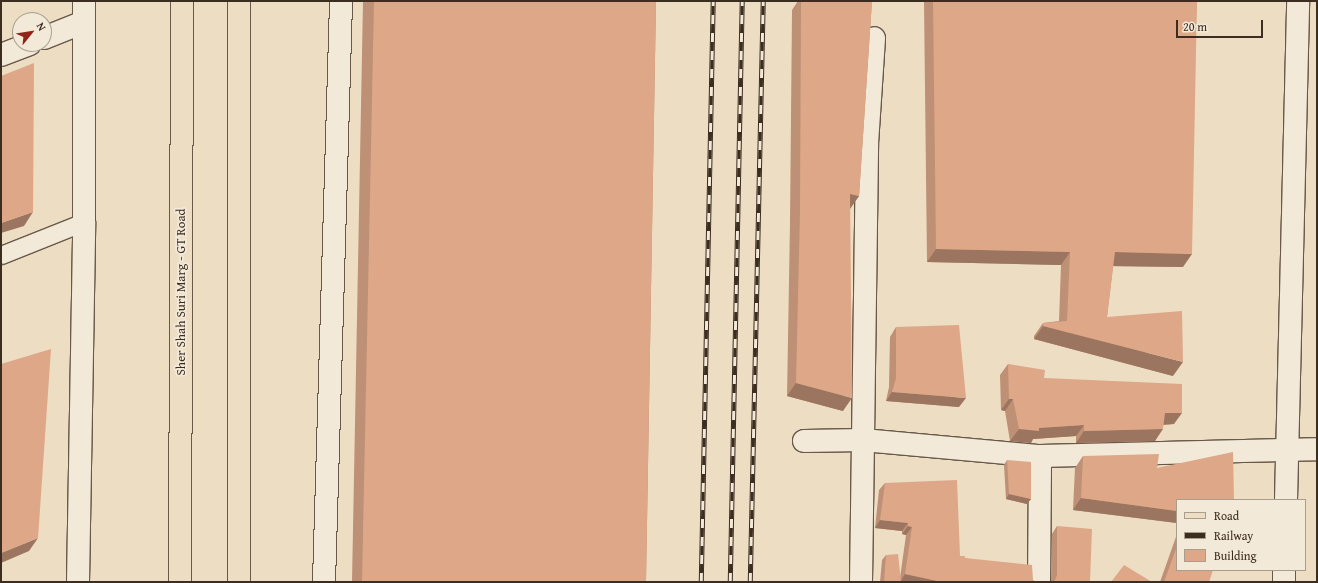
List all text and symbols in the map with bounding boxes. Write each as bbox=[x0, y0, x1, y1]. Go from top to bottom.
north arrow bbox=[12, 12, 52, 52]
scale bar bbox=[1178, 12, 1265, 38]
text: 20 m bbox=[1183, 18, 1207, 35]
text: N bbox=[33, 19, 50, 34]
street label: Sher Shah Suri Marg - GT Road bbox=[173, 208, 189, 376]
legend bbox=[1176, 499, 1306, 571]
text: Road bbox=[1214, 507, 1239, 524]
text: Railway bbox=[1214, 527, 1253, 544]
text: Building bbox=[1214, 547, 1257, 564]

